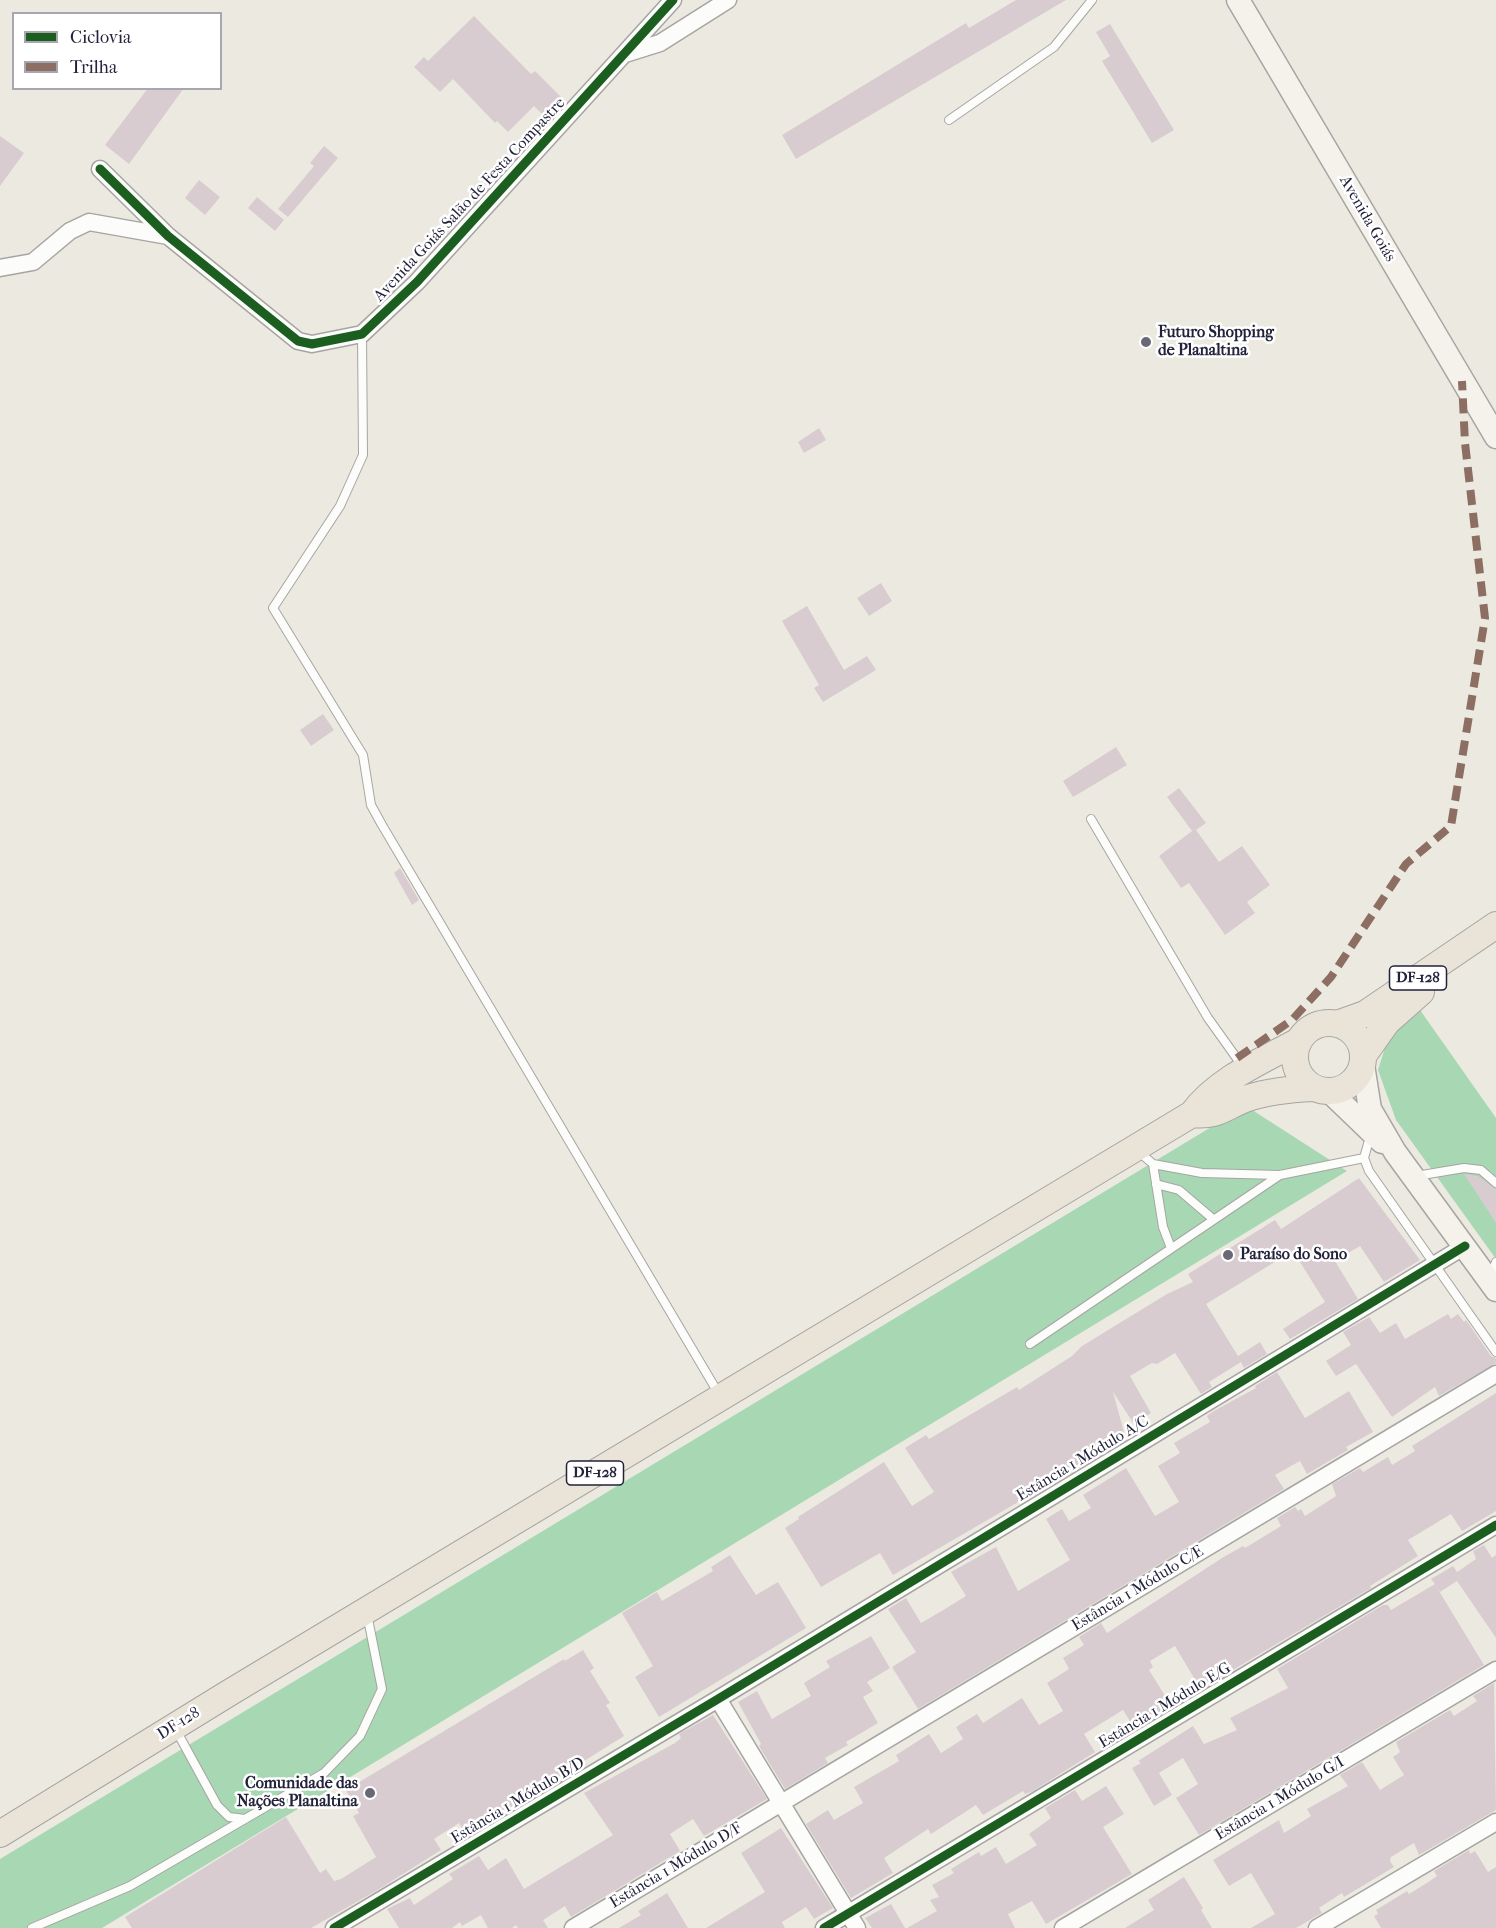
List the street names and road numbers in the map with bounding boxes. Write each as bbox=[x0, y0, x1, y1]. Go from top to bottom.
street label: Avenida Goiás Salão de Festa Compastre bbox=[370, 94, 570, 306]
street label: Avenida Goiás bbox=[1335, 172, 1399, 266]
road number: DF-128 bbox=[1390, 966, 1446, 990]
street label: Estância 1 Módulo A/C bbox=[1013, 1412, 1153, 1506]
road number: DF-128 bbox=[566, 1461, 624, 1485]
street label: Estância 1 Módulo C/E bbox=[1069, 1542, 1207, 1636]
street label: Estância 1 Módulo E/G bbox=[1095, 1659, 1235, 1753]
street label: DF-128 bbox=[154, 1703, 204, 1745]
street label: Estância 1 Módulo G/I bbox=[1212, 1753, 1348, 1845]
street label: Estância 1 Módulo B/D bbox=[448, 1754, 588, 1848]
street label: Estância 1 Módulo D/F bbox=[607, 1819, 745, 1913]

